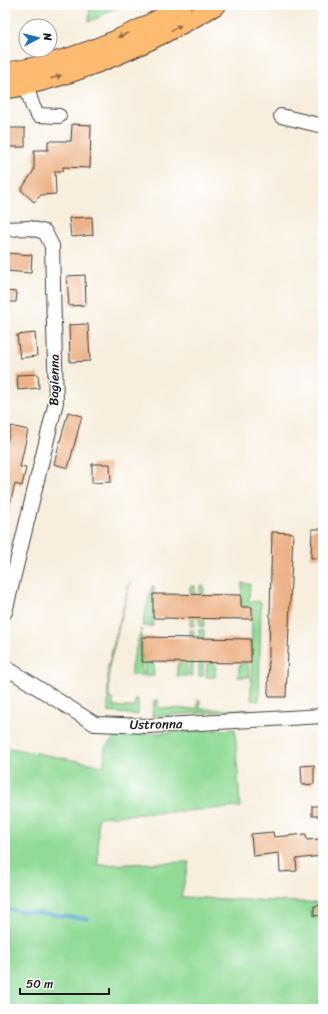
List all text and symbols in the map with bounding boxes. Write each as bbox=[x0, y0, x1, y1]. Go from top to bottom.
north arrow bbox=[18, 18, 58, 58]
one-way arrow bbox=[171, 25, 182, 32]
text: N bbox=[37, 31, 57, 42]
one-way arrow bbox=[118, 32, 129, 38]
one-way arrow bbox=[51, 74, 63, 80]
street label: Bagienna bbox=[42, 353, 66, 406]
street label: Ustronna bbox=[129, 712, 183, 736]
scale bar bbox=[20, 970, 109, 996]
text: 50 m bbox=[26, 973, 53, 995]

